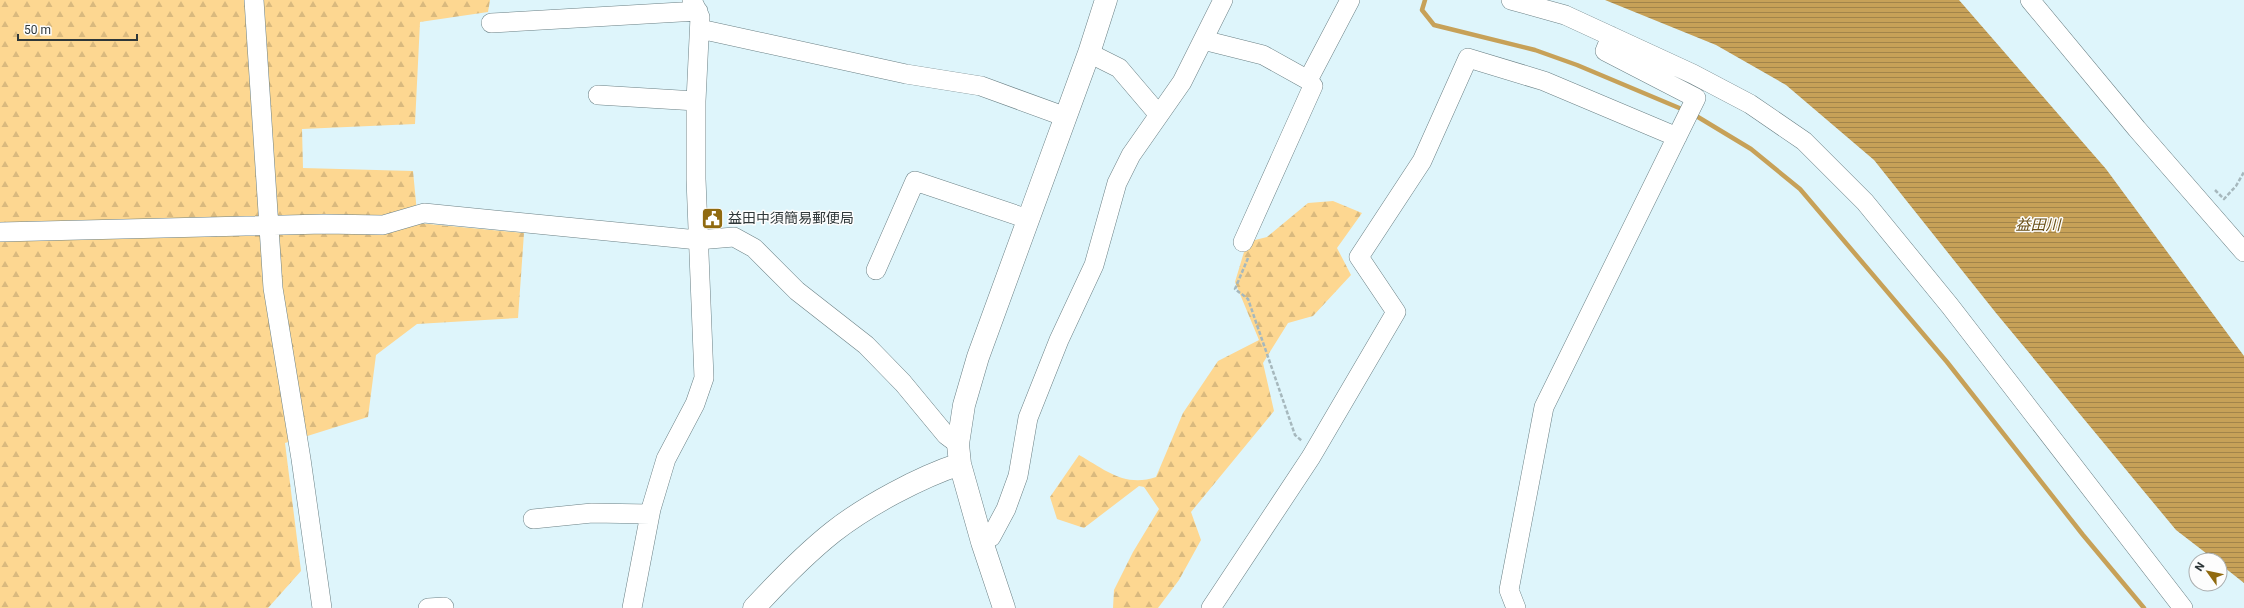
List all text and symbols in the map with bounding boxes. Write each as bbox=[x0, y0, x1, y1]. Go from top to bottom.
scale bar bbox=[18, 16, 137, 42]
text: 50 m bbox=[24, 23, 51, 37]
public building icon: 益田中須簡易郵便局 bbox=[699, 205, 725, 231]
place label: 益田中須簡易郵便局 bbox=[728, 210, 854, 226]
water label: 益田川 bbox=[2015, 216, 2062, 234]
north arrow bbox=[2188, 552, 2228, 592]
text: N bbox=[2192, 560, 2208, 574]

